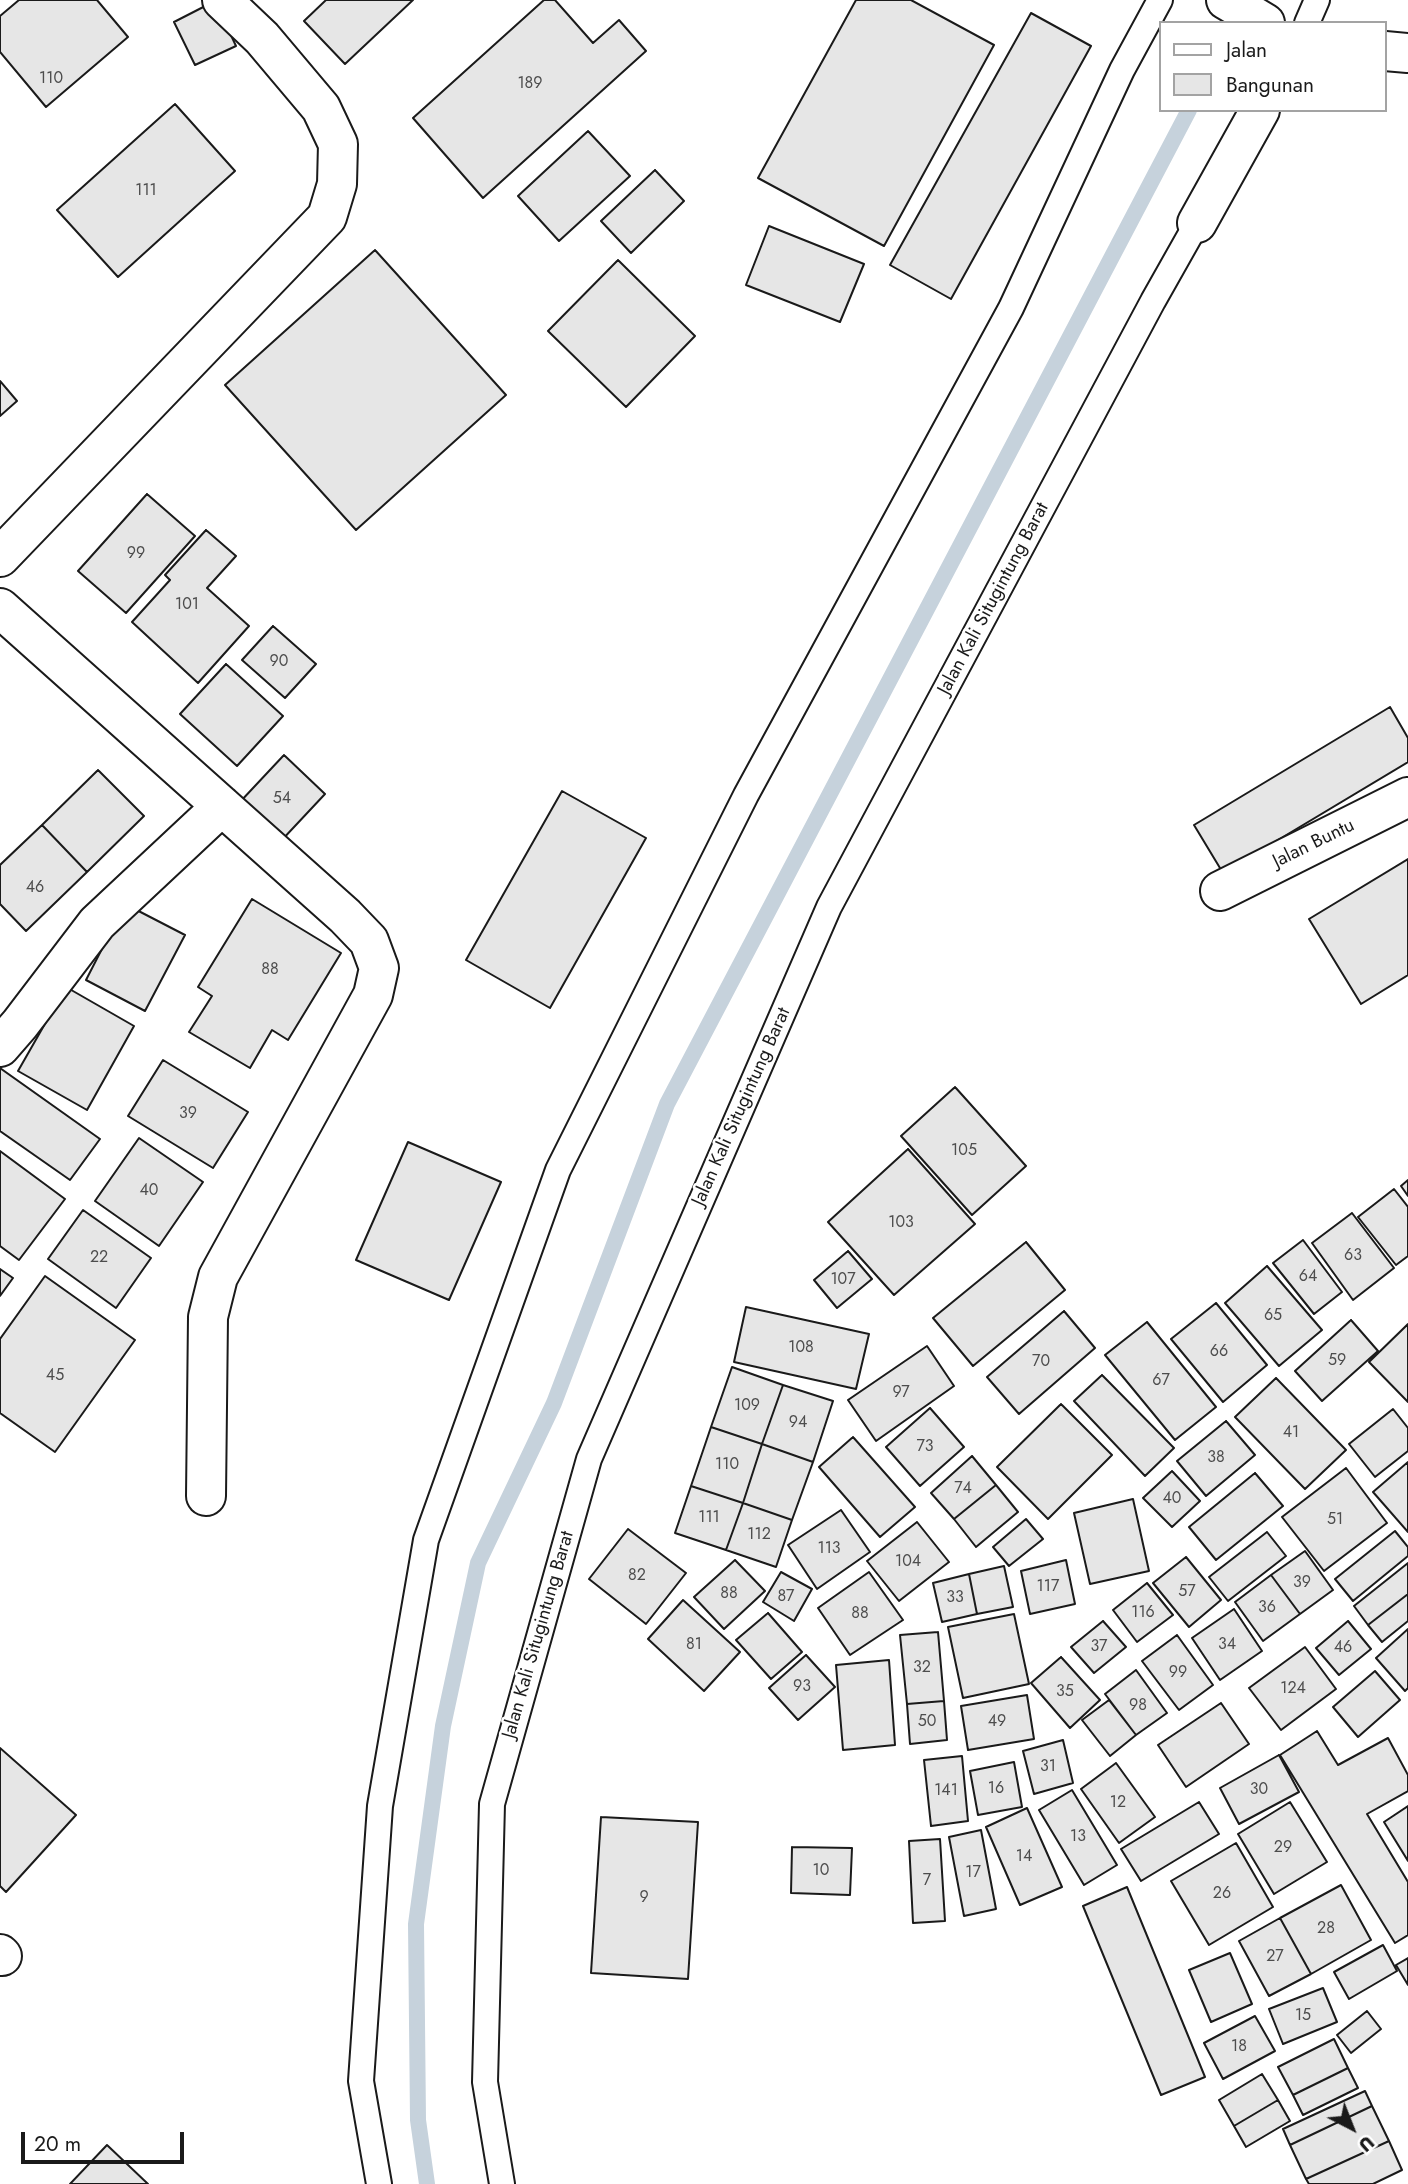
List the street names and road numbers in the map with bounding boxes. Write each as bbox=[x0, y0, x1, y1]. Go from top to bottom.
street label: Jalan Kali Situgintung Barat bbox=[934, 499, 1054, 699]
street label: Jalan Buntu bbox=[1269, 814, 1359, 874]
street label: Jalan Kali Situgintung Barat bbox=[688, 1004, 796, 1210]
street label: Jalan Kali Situgintung Barat bbox=[498, 1529, 580, 1741]

